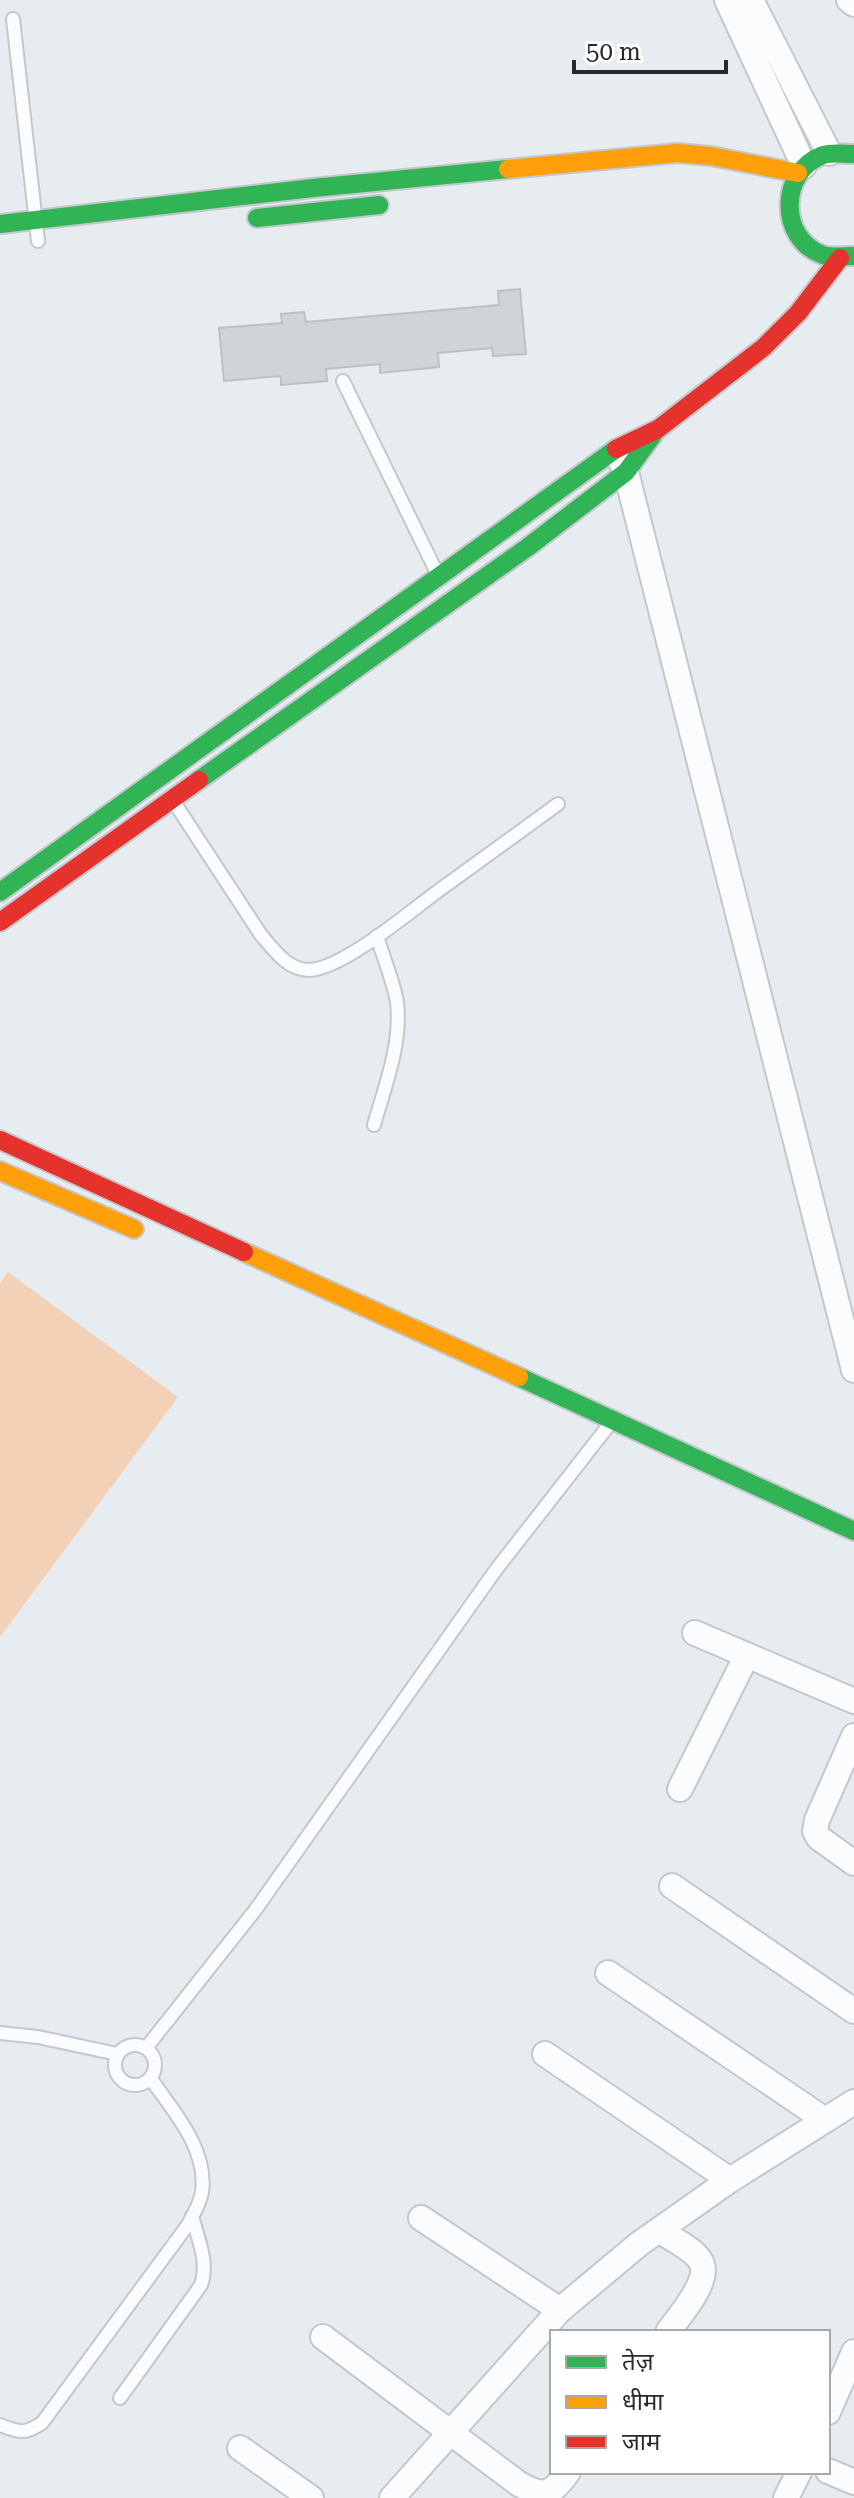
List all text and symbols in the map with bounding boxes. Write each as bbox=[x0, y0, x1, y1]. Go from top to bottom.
scale bar bbox=[574, 24, 726, 74]
text: 50 m bbox=[586, 38, 641, 66]
legend bbox=[550, 2330, 830, 2474]
text: तेज़ bbox=[622, 2348, 655, 2376]
text: धीमा bbox=[622, 2388, 664, 2416]
text: जाम bbox=[622, 2428, 661, 2456]

